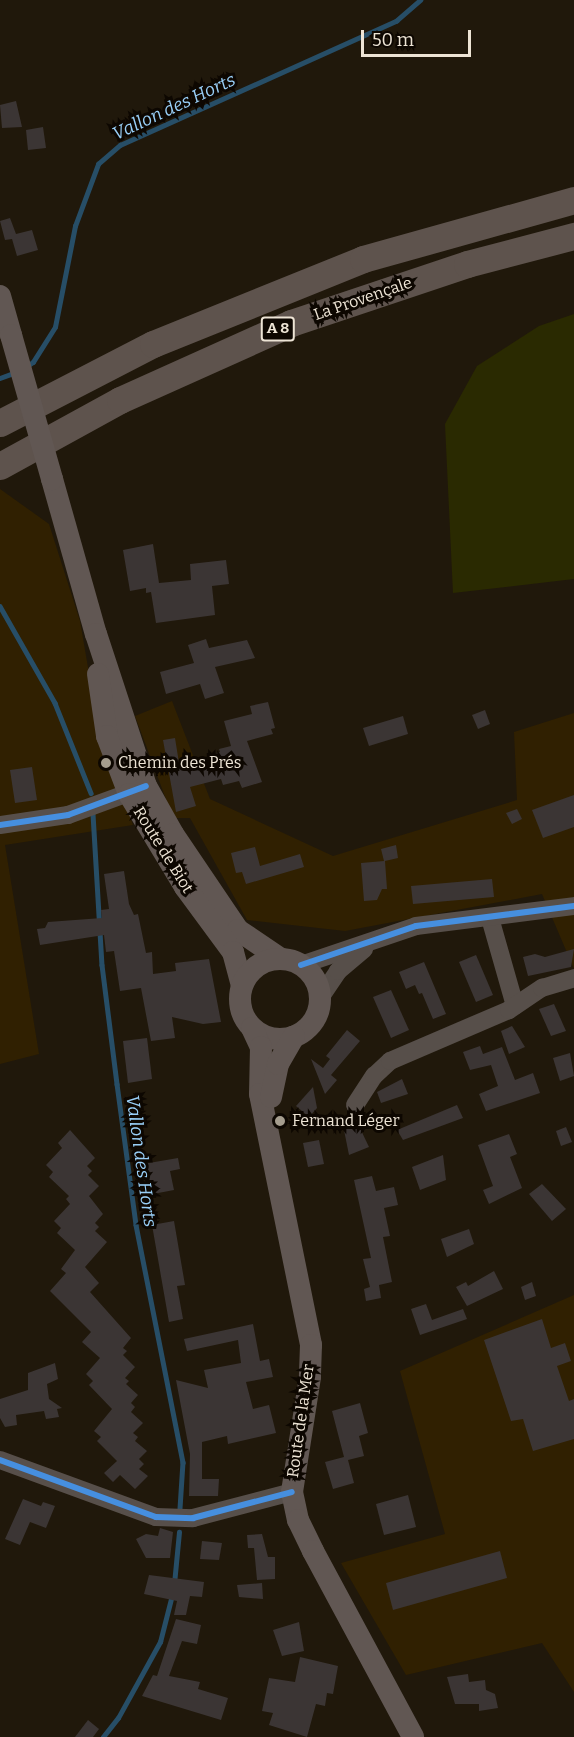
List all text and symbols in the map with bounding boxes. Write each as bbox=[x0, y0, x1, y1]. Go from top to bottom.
scale bar bbox=[364, 18, 474, 56]
text: 50 m bbox=[372, 29, 414, 51]
water label: Vallon des Horts bbox=[109, 69, 239, 145]
street label: La Provençale bbox=[311, 273, 415, 325]
road number: A 8 bbox=[260, 317, 296, 341]
place label: Chemin des Prés bbox=[118, 753, 241, 773]
marker: Chemin des Prés bbox=[99, 756, 113, 770]
street label: Route de Biot bbox=[129, 803, 197, 897]
water label: Vallon des Horts bbox=[121, 1094, 161, 1228]
place label: Fernand Léger bbox=[292, 1111, 400, 1131]
marker: Fernand Léger bbox=[273, 1114, 287, 1128]
street label: Route de la Mer bbox=[284, 1363, 318, 1479]

